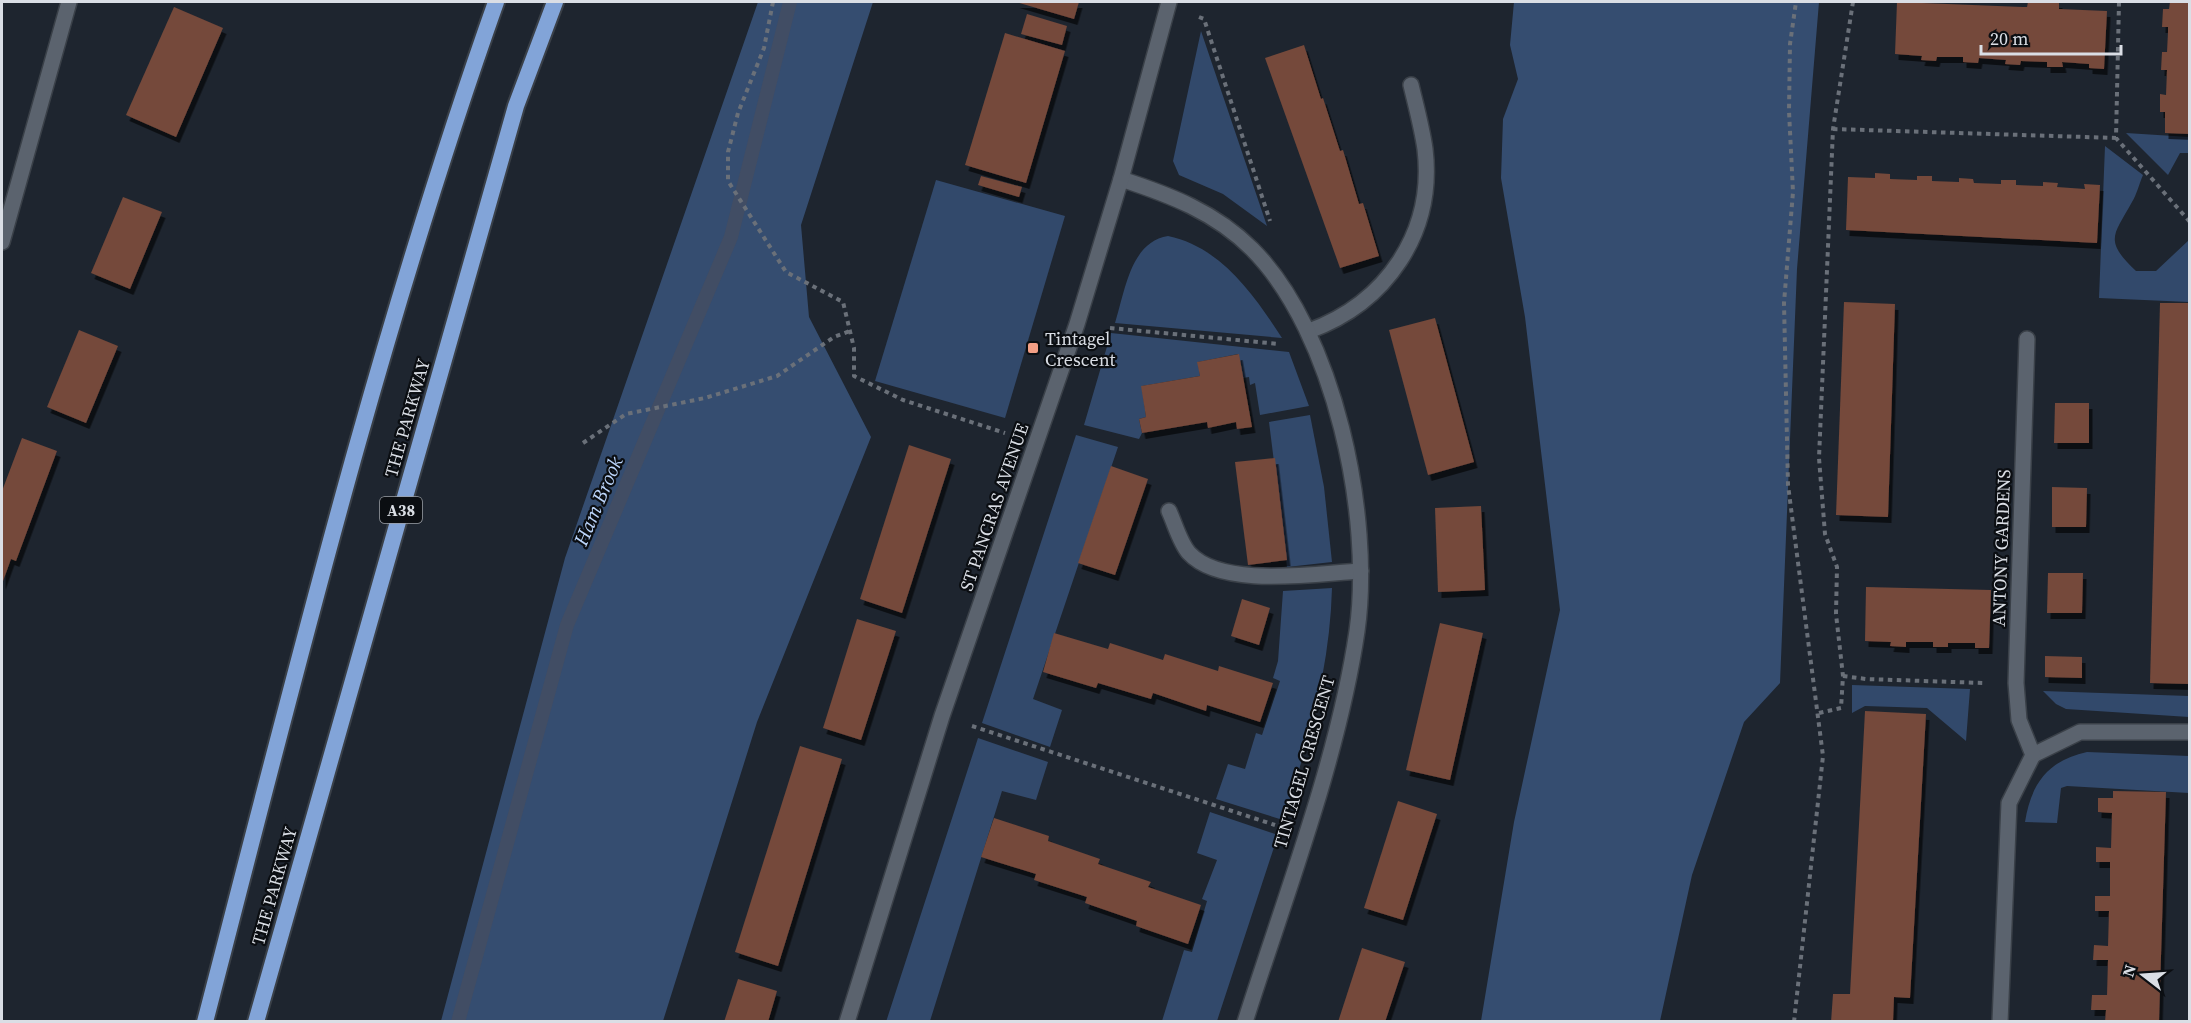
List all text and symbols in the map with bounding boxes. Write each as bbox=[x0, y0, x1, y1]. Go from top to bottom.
scale bar bbox=[1981, 18, 2120, 56]
text: 20 m bbox=[1990, 26, 2028, 51]
place label: Tintagel Crescent bbox=[1045, 326, 1116, 372]
marker: Tintagel Crescent bbox=[1026, 341, 1040, 355]
street label: THE PARKWAY bbox=[378, 355, 436, 480]
street label: ST PANCRAS AVENUE bbox=[954, 420, 1035, 594]
water label: Ham Brook bbox=[566, 452, 630, 551]
street label: ANTONY GARDENS bbox=[1986, 469, 2016, 627]
road number: A38 bbox=[380, 497, 422, 523]
street label: TINTAGEL CRESCENT bbox=[1267, 672, 1341, 851]
street label: THE PARKWAY bbox=[245, 823, 303, 948]
north arrow bbox=[2113, 945, 2173, 1005]
text: N bbox=[2116, 961, 2141, 979]

